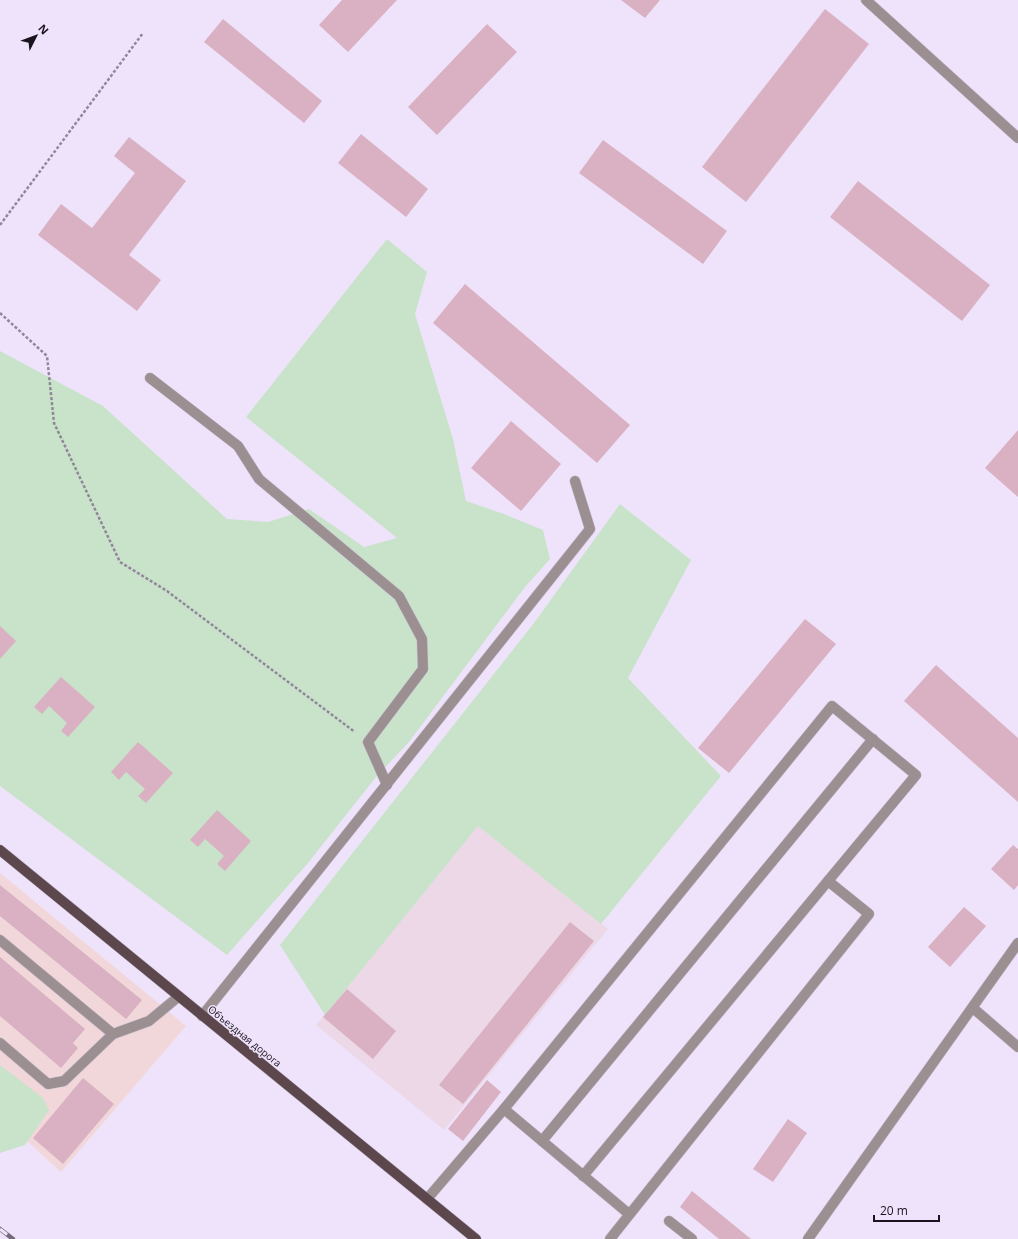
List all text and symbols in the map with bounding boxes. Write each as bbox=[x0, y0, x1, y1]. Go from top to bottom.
north arrow bbox=[16, 16, 56, 56]
text: N bbox=[35, 21, 52, 37]
street label: Объездная дорога bbox=[205, 1002, 285, 1070]
scale bar bbox=[874, 1197, 939, 1223]
text: 20 m bbox=[880, 1202, 908, 1219]

